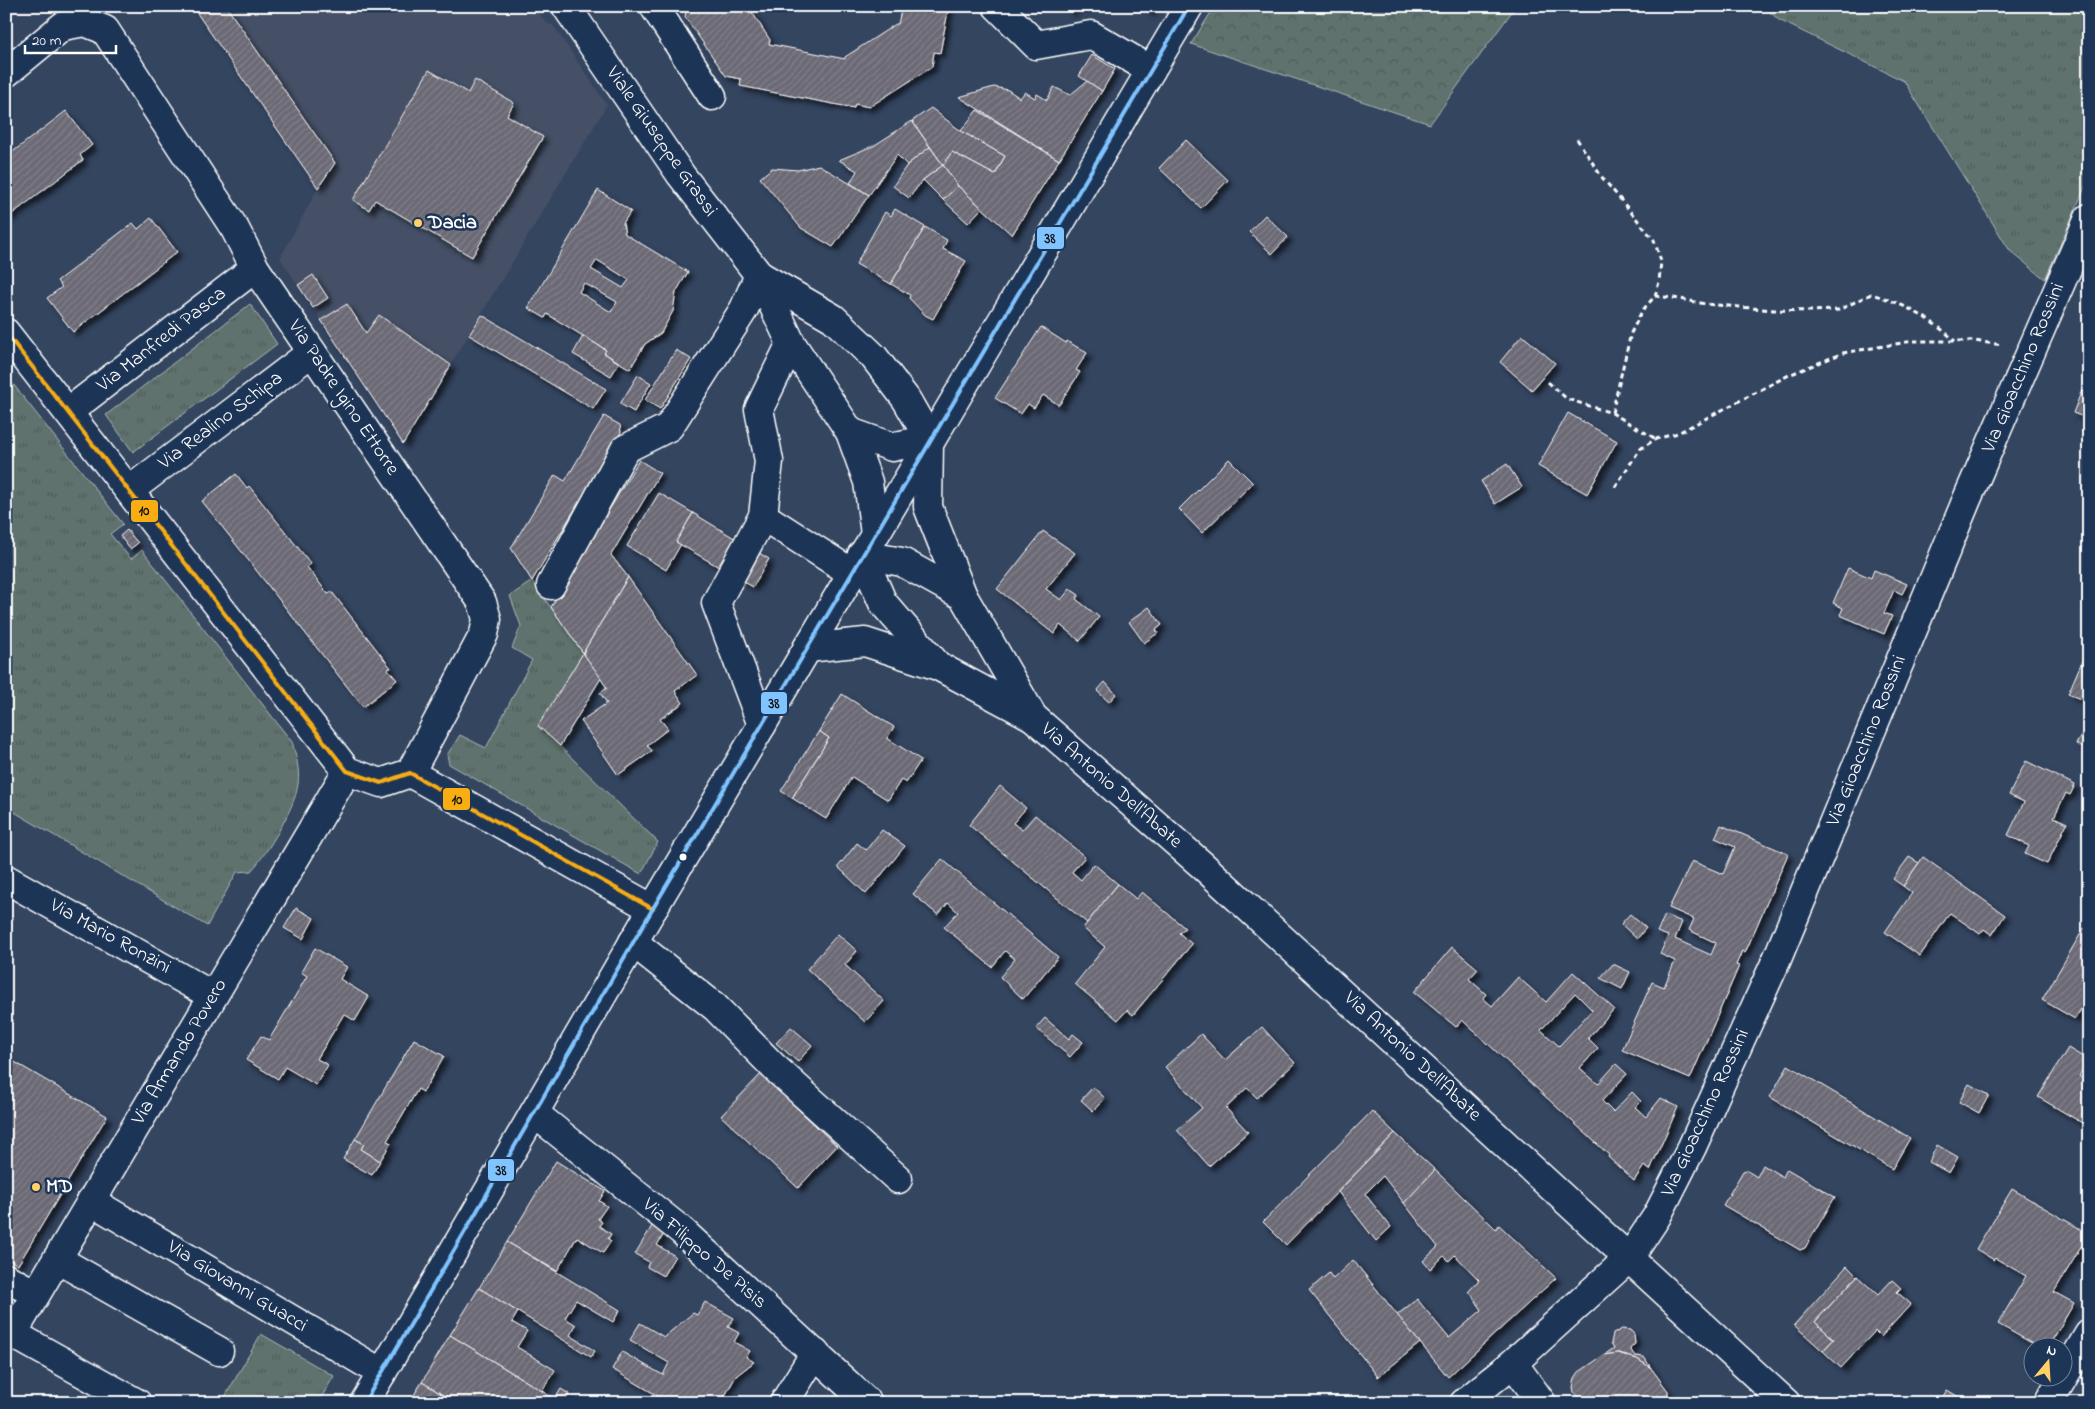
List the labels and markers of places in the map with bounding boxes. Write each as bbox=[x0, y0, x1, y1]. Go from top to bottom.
place label: Dacia bbox=[427, 209, 477, 238]
marker: Dacia bbox=[412, 217, 424, 229]
unlabelled marker bbox=[678, 852, 688, 862]
place label: MD bbox=[46, 1173, 73, 1202]
marker: MD bbox=[30, 1181, 42, 1193]

